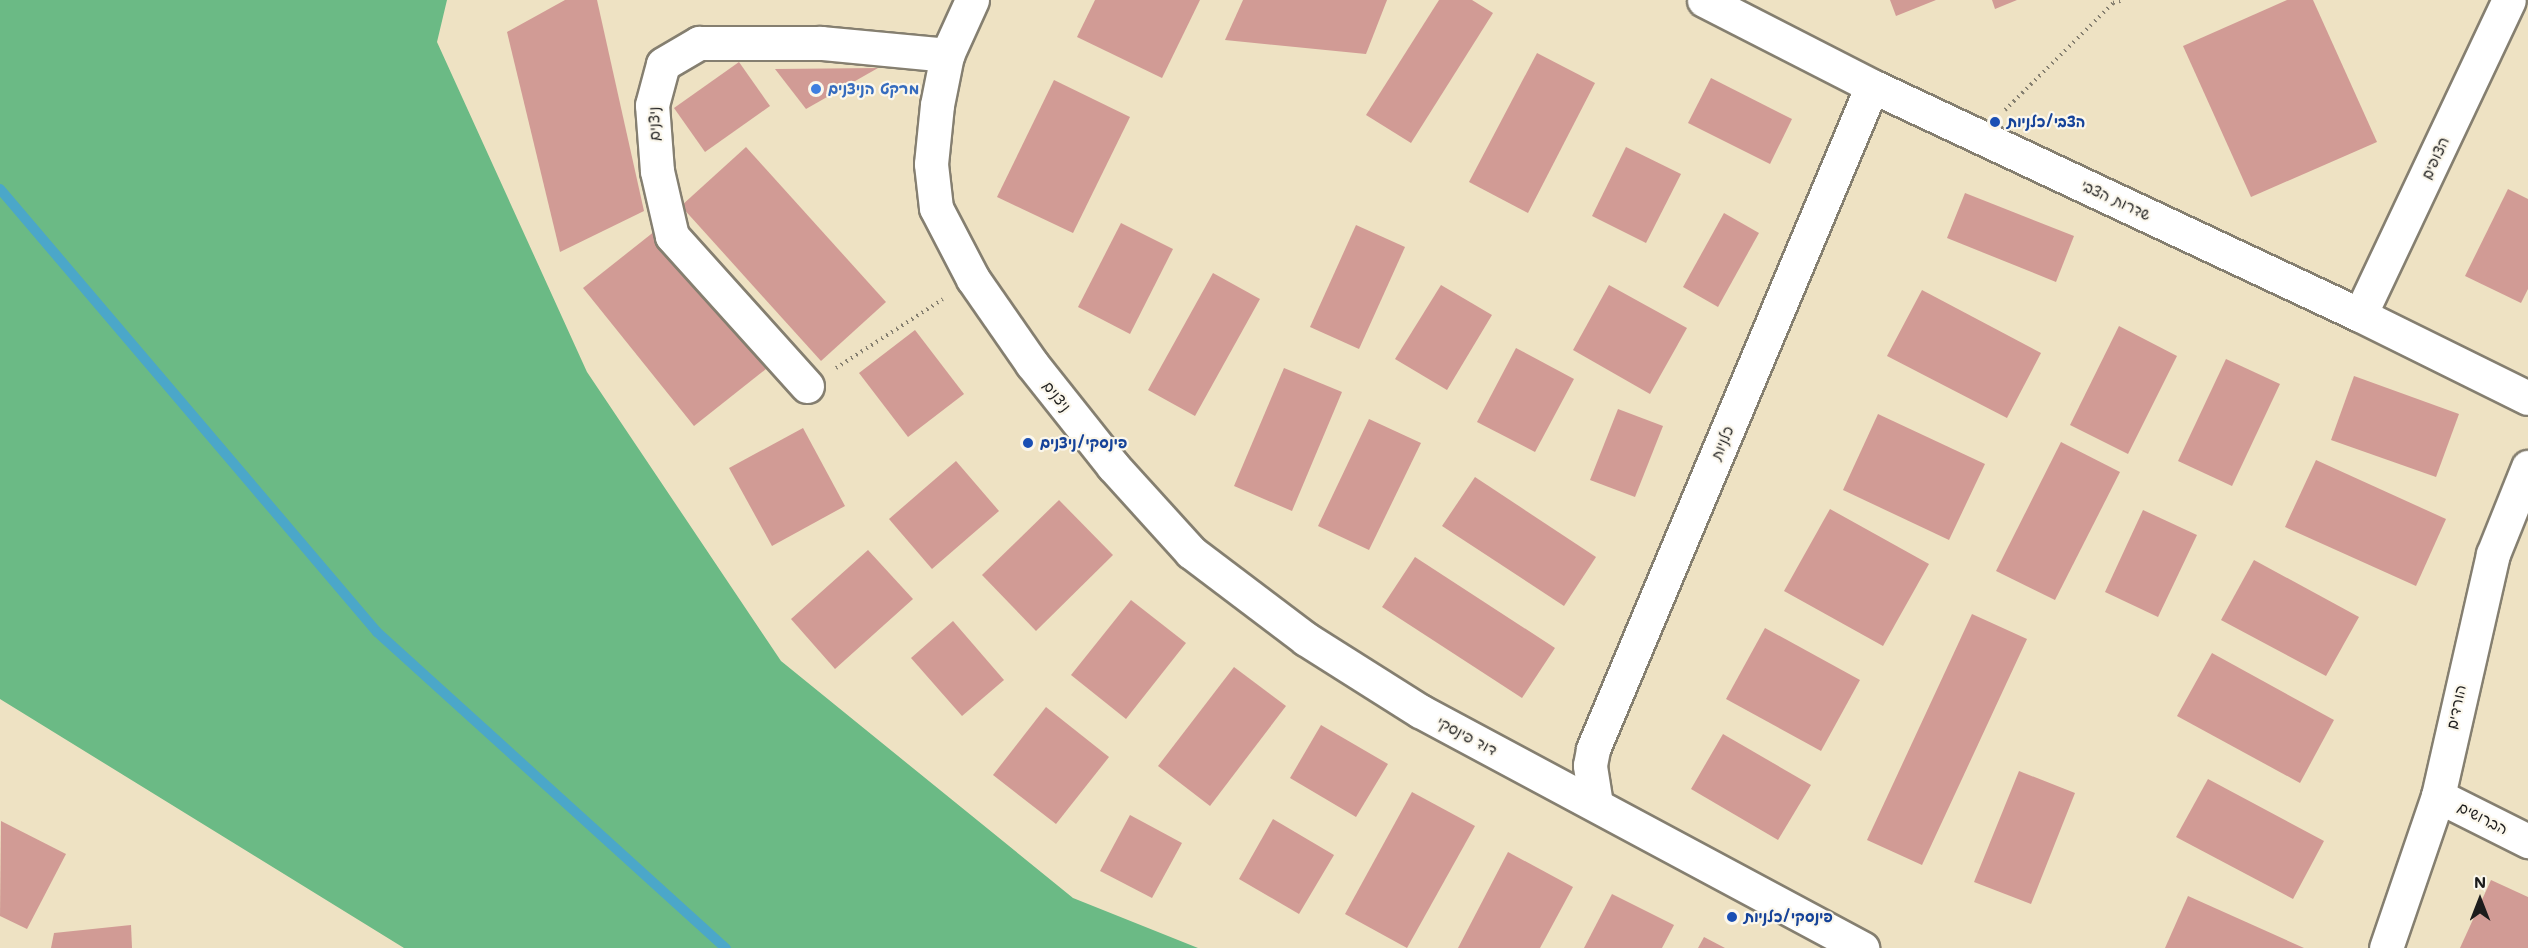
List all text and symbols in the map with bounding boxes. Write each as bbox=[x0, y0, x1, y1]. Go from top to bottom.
place label: מרקט הניצנים bbox=[828, 80, 919, 98]
marker: מרקט הניצנים bbox=[809, 82, 823, 96]
street label: ניצנים bbox=[644, 106, 664, 142]
place label: הצבי/כלניות bbox=[2007, 113, 2085, 131]
marker: הצבי/כלניות bbox=[1988, 115, 2002, 129]
street label: הצופים bbox=[2417, 134, 2453, 182]
street label: שדרות הצבי bbox=[2078, 176, 2154, 224]
street label: ניצנים bbox=[1039, 377, 1075, 415]
street label: כלניות bbox=[1707, 423, 1737, 463]
place label: פינסקי/ניצנים bbox=[1040, 434, 1127, 452]
marker: פינסקי/ניצנים bbox=[1021, 436, 1035, 450]
street label: הורדים bbox=[2443, 683, 2469, 731]
street label: דוד פינסקי bbox=[1434, 713, 1500, 759]
street label: הברושים bbox=[2455, 798, 2511, 838]
north arrow bbox=[2450, 870, 2510, 930]
text: N bbox=[2474, 871, 2486, 892]
place label: פינסקי/כלניות bbox=[1744, 908, 1833, 926]
marker: פינסקי/כלניות bbox=[1725, 910, 1739, 924]

